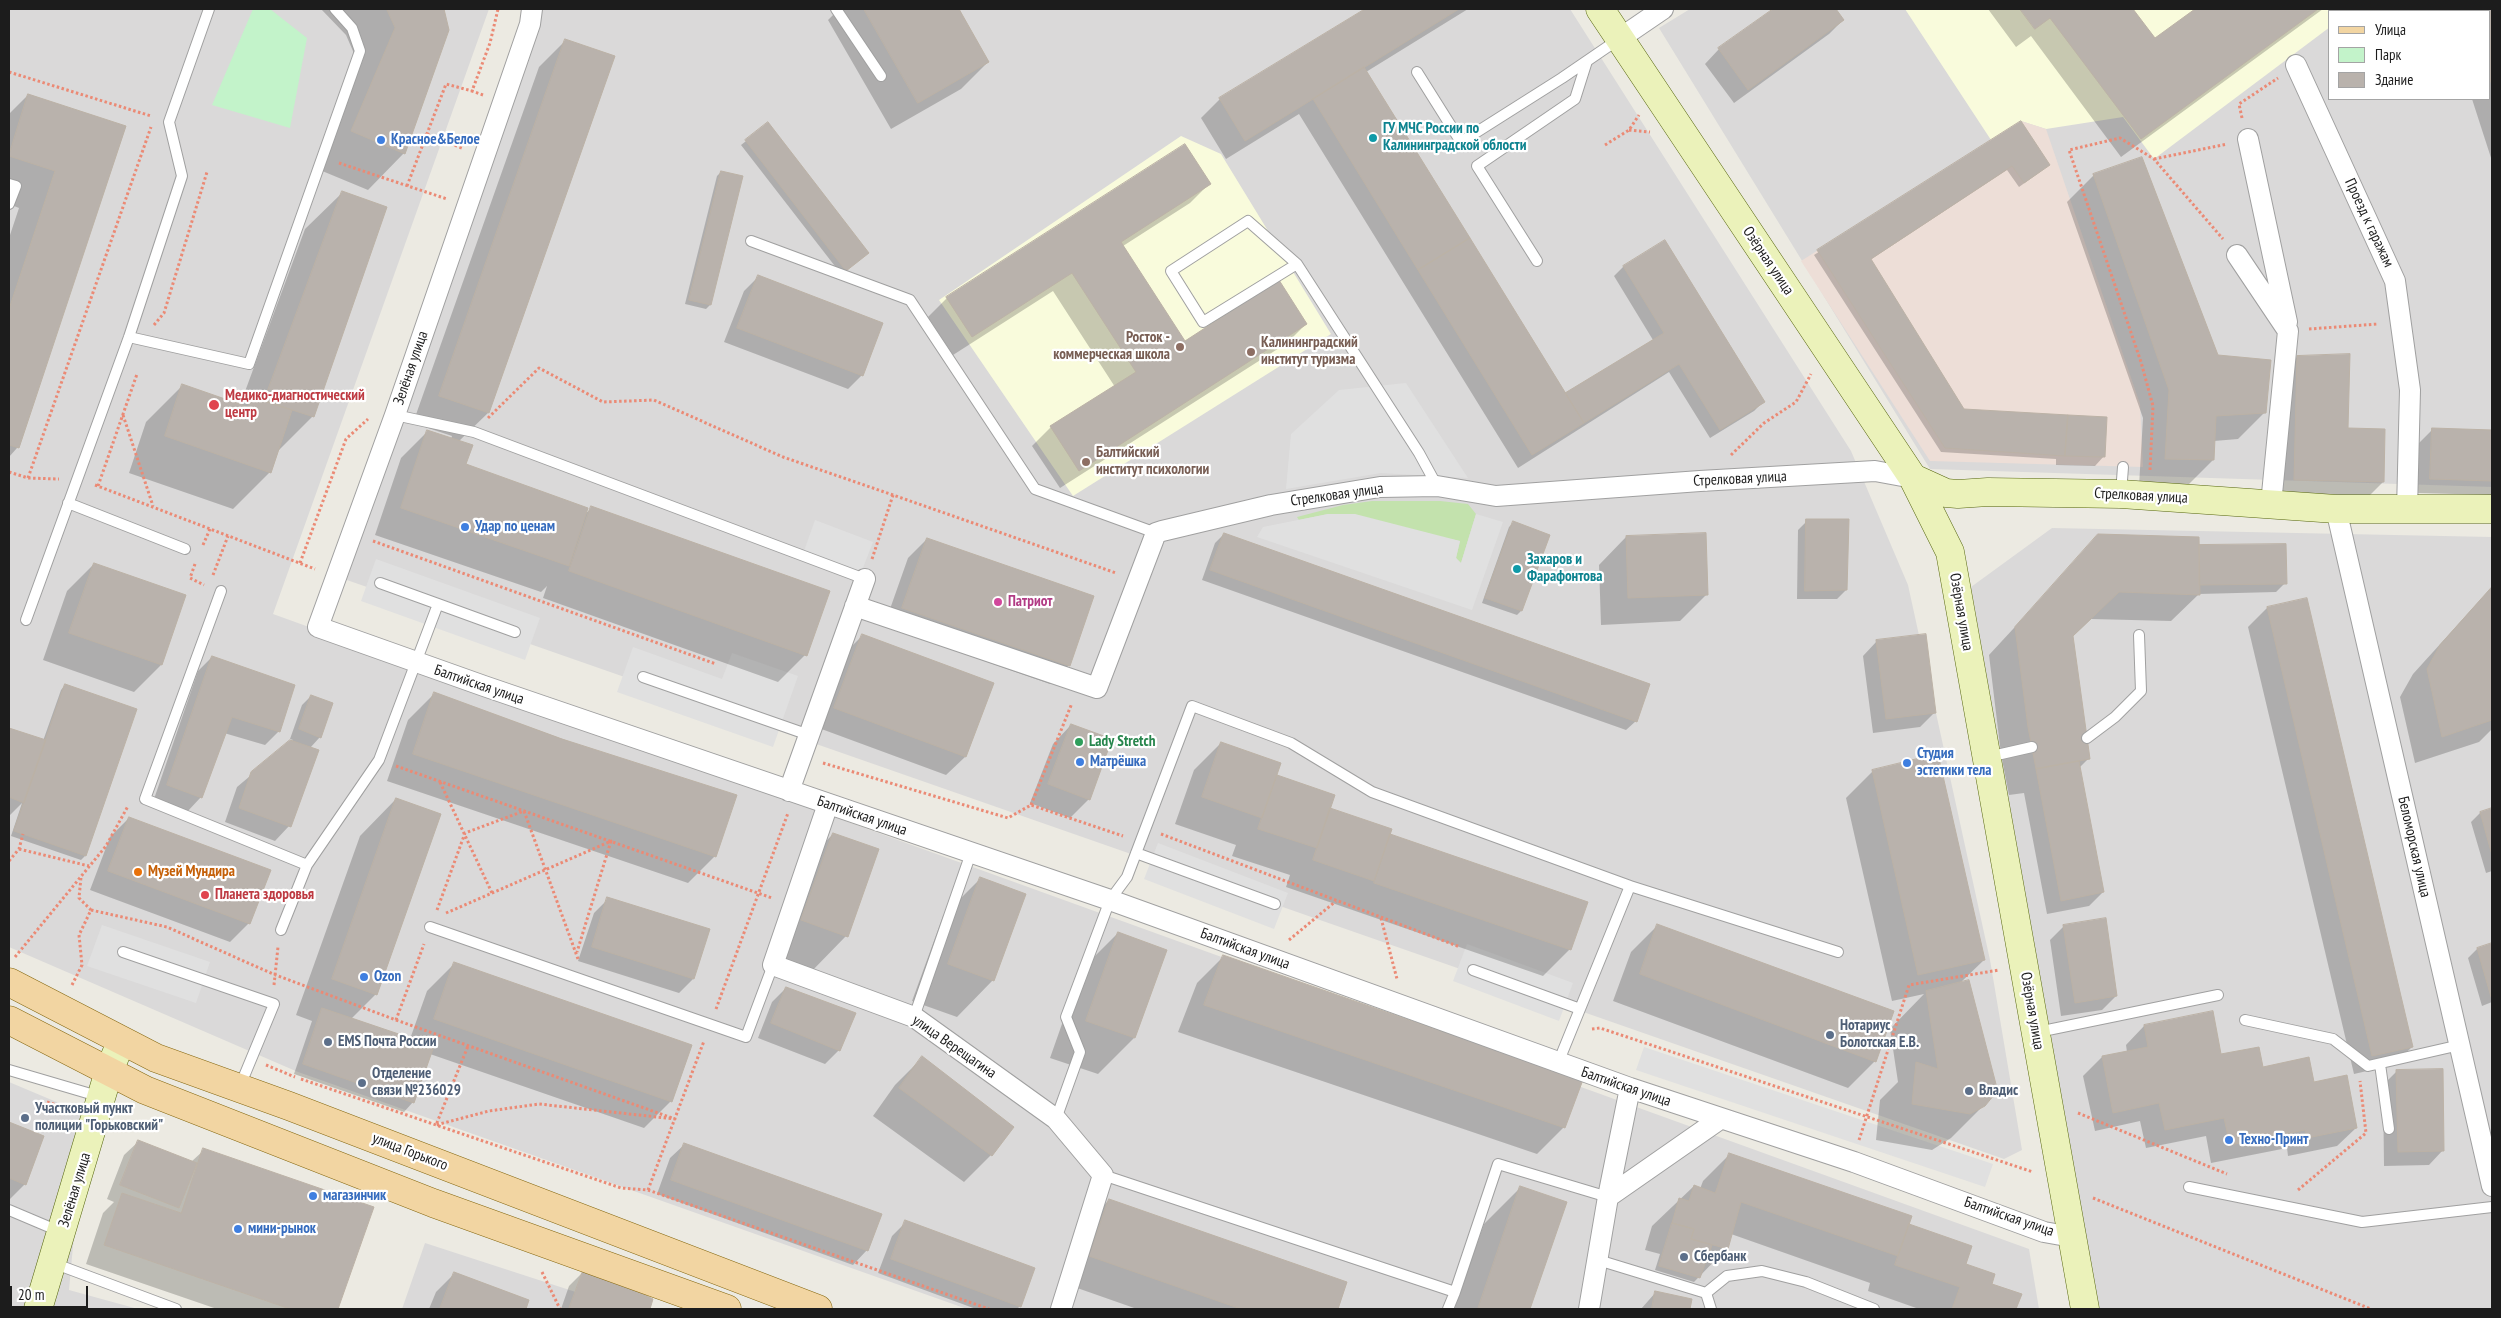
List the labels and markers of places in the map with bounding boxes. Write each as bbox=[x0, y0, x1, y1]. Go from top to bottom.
place label: ГУ МЧС России по Калининградской облости bbox=[1383, 120, 1526, 155]
place label: Красное&Белое bbox=[391, 131, 480, 149]
marker: ГУ МЧС России по Калининградской облости bbox=[1367, 132, 1379, 144]
marker: Красное&Белое bbox=[375, 134, 387, 146]
place label: Росток - коммерческая школа bbox=[1053, 329, 1170, 364]
place label: Калининградский институт туризма bbox=[1261, 334, 1358, 369]
marker: Росток - коммерческая школа bbox=[1174, 341, 1186, 353]
marker: Калининградский институт туризма bbox=[1245, 346, 1257, 358]
place label: Медико-диагностический центр bbox=[225, 387, 365, 422]
marker: Медико-диагностический центр bbox=[207, 398, 221, 412]
place label: Балтийский институт психологии bbox=[1096, 444, 1209, 479]
marker: Балтийский институт психологии bbox=[1080, 456, 1092, 468]
place label: Удар по ценам bbox=[475, 518, 555, 536]
marker: Удар по ценам bbox=[459, 521, 471, 533]
place label: Захаров и Фарафонтова bbox=[1527, 551, 1602, 586]
marker: Захаров и Фарафонтова bbox=[1511, 563, 1523, 575]
place label: Патриот bbox=[1008, 593, 1052, 611]
marker: Патриот bbox=[992, 596, 1004, 608]
place label: Lady Stretch bbox=[1089, 733, 1155, 751]
marker: Lady Stretch bbox=[1073, 736, 1085, 748]
place label: Студия эстетики тела bbox=[1917, 745, 1991, 780]
place label: Матрёшка bbox=[1090, 753, 1146, 771]
marker: Матрёшка bbox=[1074, 756, 1086, 768]
marker: Студия эстетики тела bbox=[1901, 757, 1913, 769]
place label: Музей Мундира bbox=[148, 863, 235, 881]
marker: Музей Мундира bbox=[132, 866, 144, 878]
place label: Планета здоровья bbox=[215, 886, 314, 904]
marker: Планета здоровья bbox=[199, 889, 211, 901]
place label: Ozon bbox=[374, 968, 401, 986]
marker: Ozon bbox=[358, 971, 370, 983]
place label: Нотариус Болотская Е.В. bbox=[1840, 1017, 1919, 1052]
marker: Нотариус Болотская Е.В. bbox=[1824, 1029, 1836, 1041]
place label: EMS Почта России bbox=[338, 1033, 437, 1051]
marker: EMS Почта России bbox=[322, 1036, 334, 1048]
place label: Отделение связи №236029 bbox=[372, 1065, 461, 1100]
marker: Отделение связи №236029 bbox=[356, 1077, 368, 1089]
place label: Владис bbox=[1979, 1082, 2018, 1100]
marker: Владис bbox=[1963, 1085, 1975, 1097]
place label: Участковый пункт полиции "Горьковский" bbox=[35, 1100, 163, 1135]
marker: Участковый пункт полиции "Горьковский" bbox=[19, 1112, 31, 1124]
place label: Техно-Принт bbox=[2239, 1131, 2308, 1149]
marker: Техно-Принт bbox=[2223, 1134, 2235, 1146]
place label: магазинчик bbox=[323, 1187, 386, 1205]
marker: магазинчик bbox=[307, 1190, 319, 1202]
place label: мини-рынок bbox=[248, 1220, 316, 1238]
marker: мини-рынок bbox=[232, 1223, 244, 1235]
place label: Сбербанк bbox=[1694, 1248, 1746, 1266]
marker: Сбербанк bbox=[1678, 1251, 1690, 1263]

